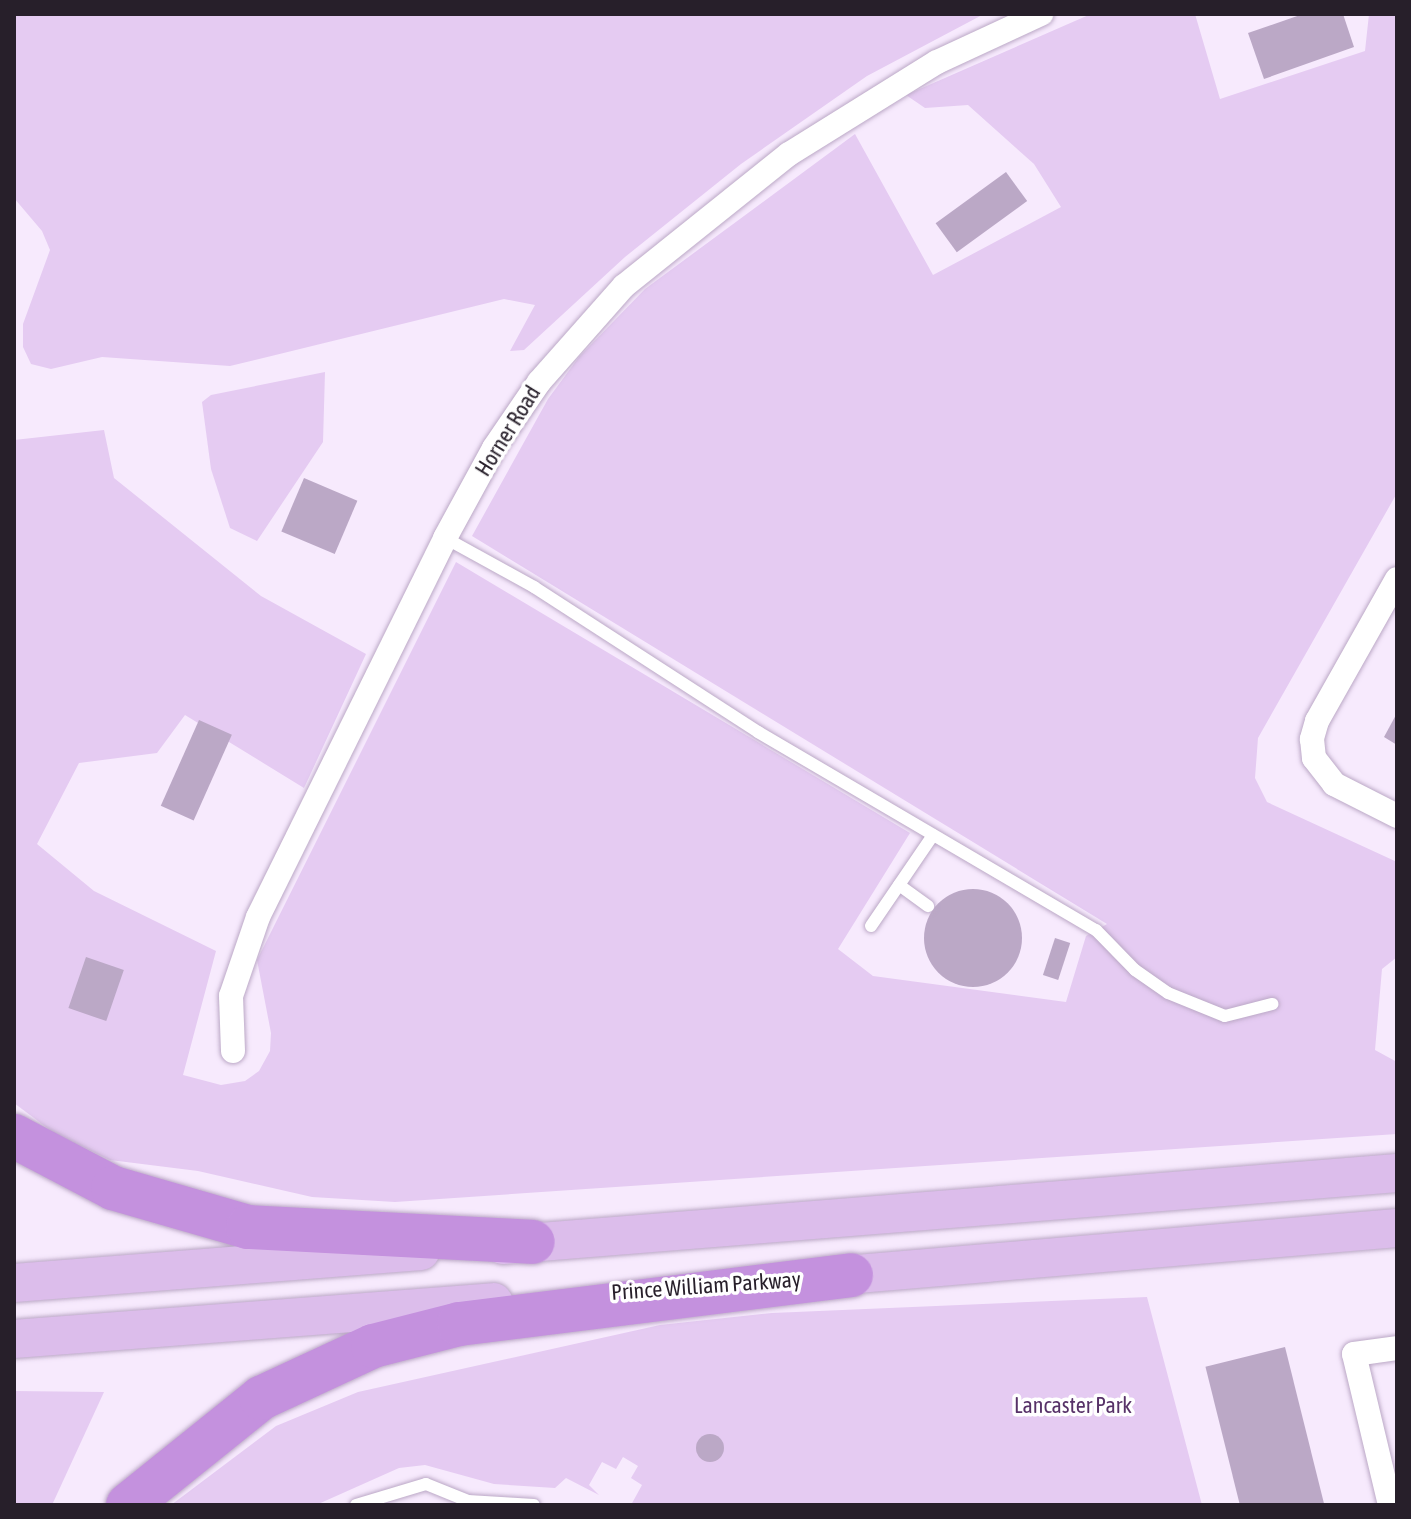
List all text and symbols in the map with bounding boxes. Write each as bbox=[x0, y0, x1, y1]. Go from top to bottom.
street label: Horner Road bbox=[470, 381, 546, 481]
street label: Prince William Parkway bbox=[610, 1266, 802, 1306]
park label: Lancaster Park bbox=[1014, 1393, 1132, 1419]

